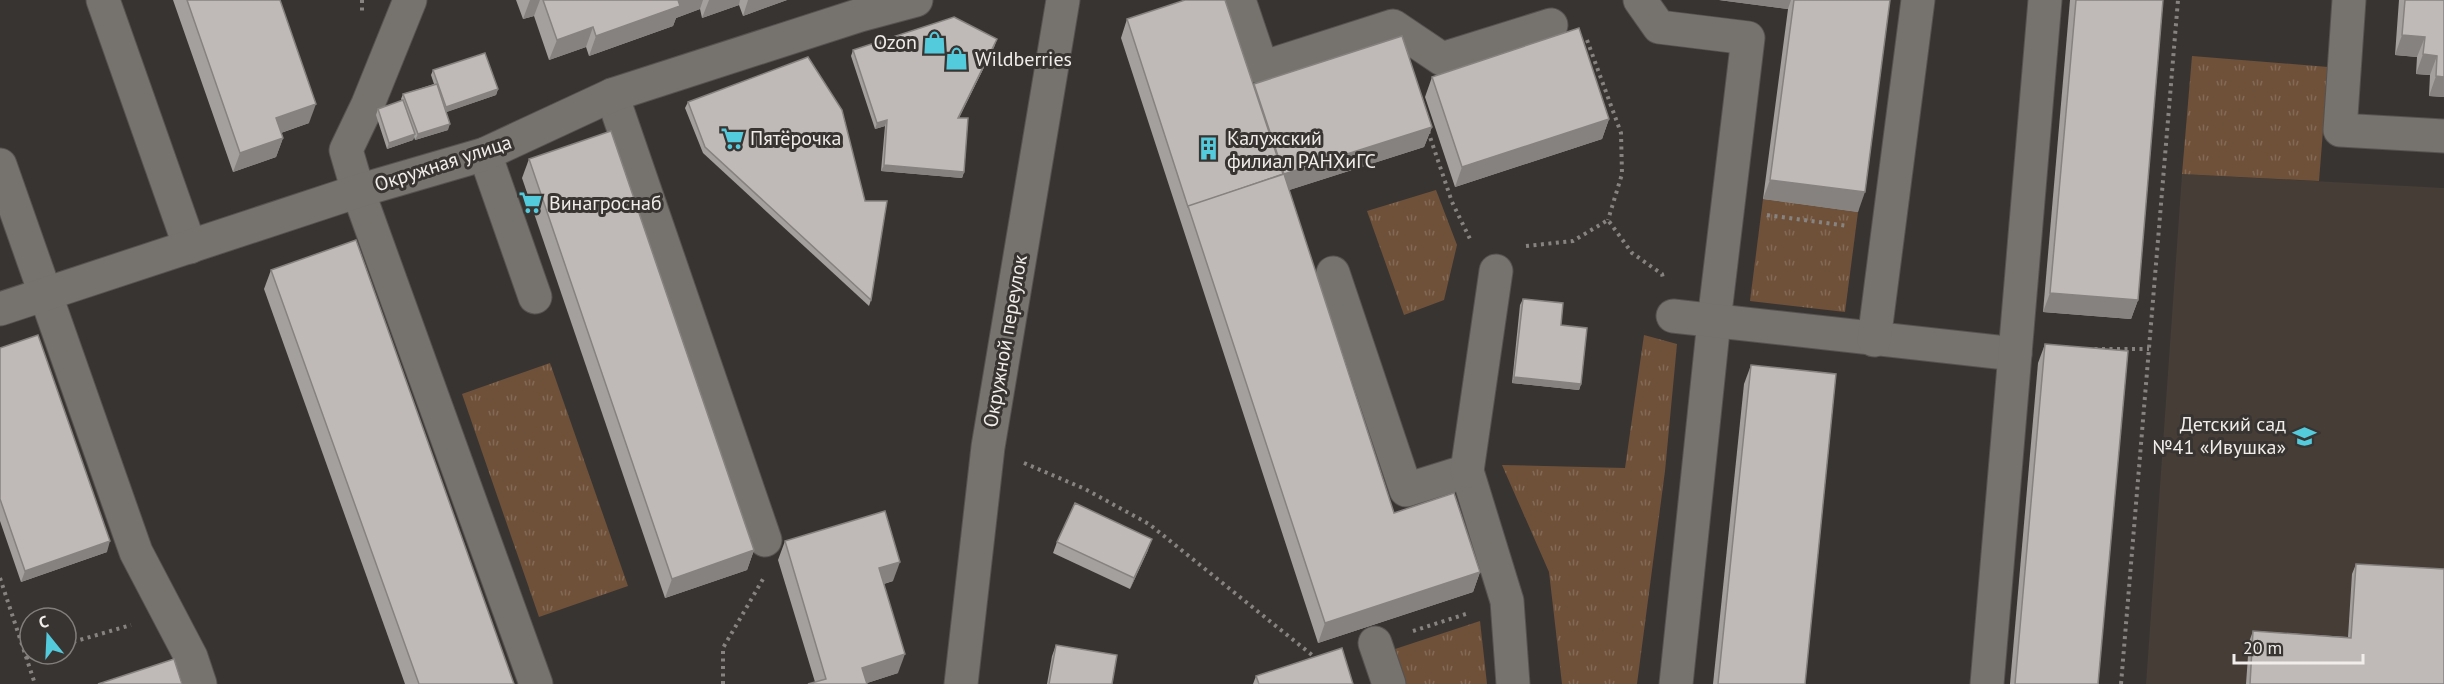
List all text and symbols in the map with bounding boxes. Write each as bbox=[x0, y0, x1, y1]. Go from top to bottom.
place label: Ozon bbox=[874, 29, 917, 55]
shop icon: Ozon bbox=[922, 29, 948, 55]
shop icon: Wildberries bbox=[944, 46, 970, 72]
place label: Wildberries bbox=[975, 46, 1072, 72]
supermarket icon: Пятёрочка bbox=[719, 125, 745, 151]
place label: Пятёрочка bbox=[750, 125, 841, 151]
place label: Калужский филиал РАНХиГС bbox=[1227, 125, 1376, 174]
street label: Окружная улица bbox=[371, 129, 515, 197]
building icon: Калужский филиал РАНХиГС bbox=[1196, 136, 1222, 162]
supermarket icon: Винагроснаб bbox=[518, 190, 544, 216]
place label: Винагроснаб bbox=[549, 190, 662, 216]
street label: Окружной переулок bbox=[977, 252, 1033, 429]
place label: Детский сад №41 «Ивушка» bbox=[2152, 411, 2286, 460]
school or university icon: Детский сад №41 «Ивушка» bbox=[2291, 423, 2317, 449]
north arrow bbox=[18, 606, 78, 666]
text: С bbox=[36, 611, 51, 633]
scale bar bbox=[2234, 627, 2363, 665]
text: 20 m bbox=[2243, 636, 2282, 659]

